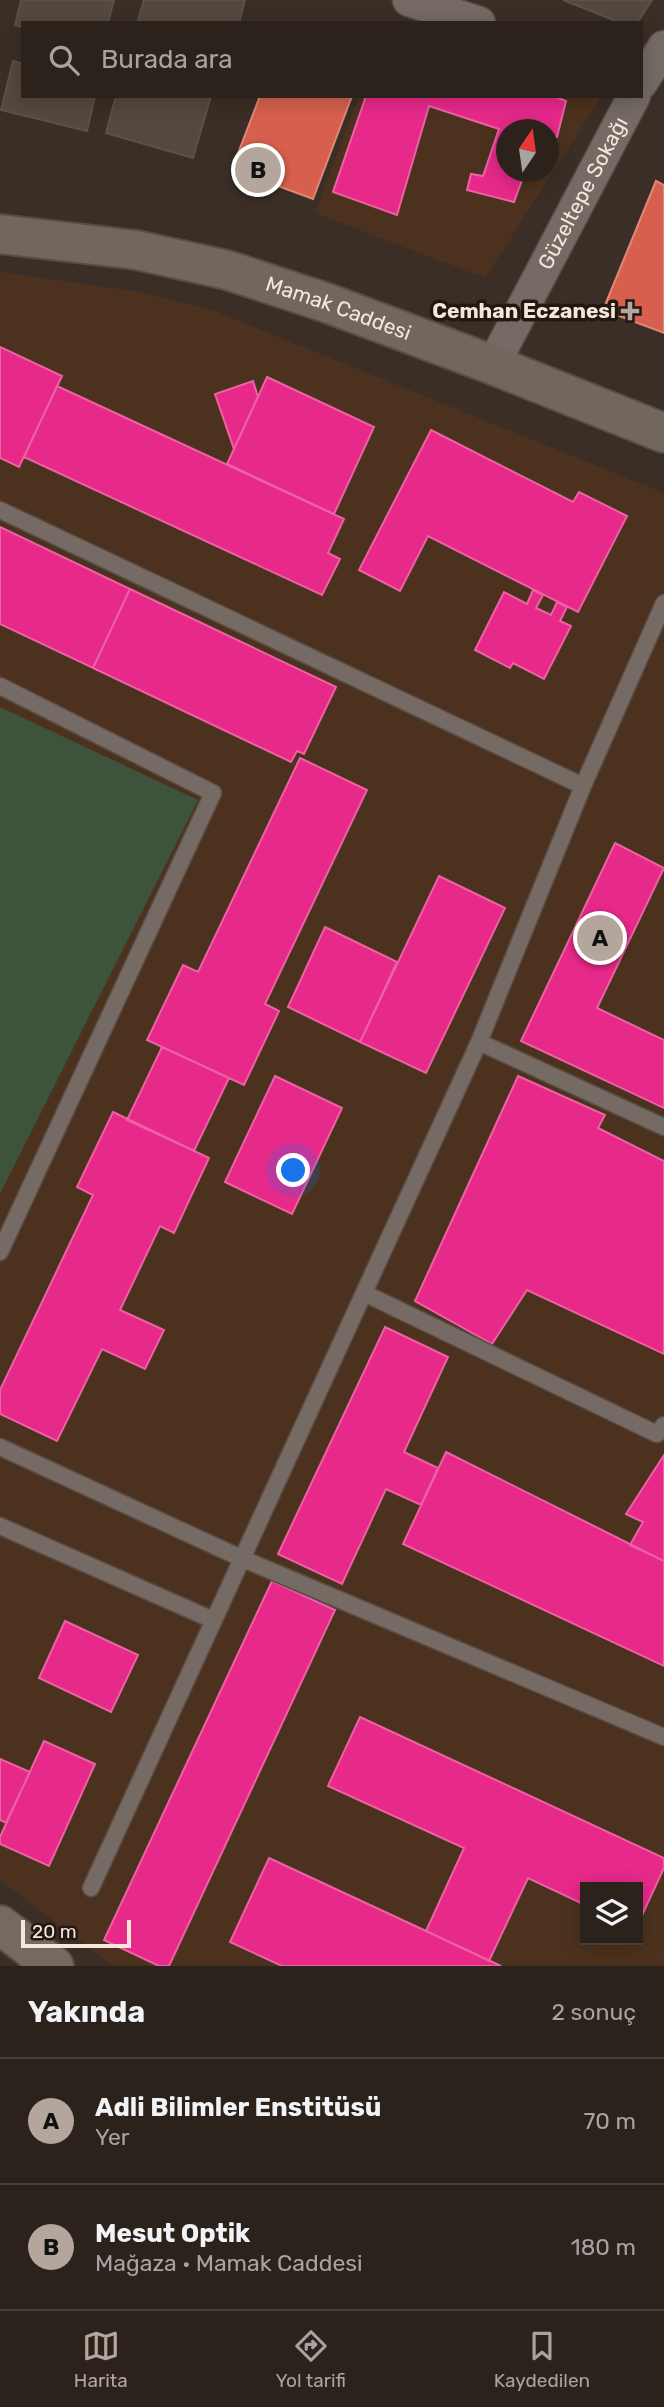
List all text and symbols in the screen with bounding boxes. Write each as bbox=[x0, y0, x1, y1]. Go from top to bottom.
search box bbox=[21, 21, 643, 98]
icon: search bbox=[45, 41, 83, 79]
text: Burada ara bbox=[101, 44, 233, 75]
street label: Güzeltepe Sokağı bbox=[532, 112, 633, 274]
north arrow bbox=[496, 119, 559, 182]
pin: B bbox=[235, 144, 281, 196]
street label: Mamak Caddesi bbox=[263, 271, 415, 345]
place label: Cemhan Eczanesi bbox=[432, 298, 616, 323]
marker: Cemhan Eczanesi bbox=[622, 303, 638, 319]
pin: A bbox=[577, 912, 623, 964]
your location bbox=[276, 1153, 310, 1187]
map controls bbox=[580, 1882, 643, 1945]
button: layers bbox=[580, 1882, 643, 1945]
scale bar bbox=[21, 1917, 131, 1949]
text: 20 m bbox=[32, 1920, 77, 1943]
text: Yakında bbox=[28, 1994, 145, 2030]
text: 2 sonuç bbox=[551, 1998, 636, 2026]
text: Adli Bilimler Enstitüsü bbox=[95, 2092, 382, 2123]
text: A bbox=[43, 2107, 59, 2135]
text: 70 m bbox=[584, 2107, 636, 2135]
text: Yer bbox=[95, 2123, 130, 2151]
text: Mesut Optik bbox=[95, 2218, 250, 2249]
text: B bbox=[43, 2233, 59, 2261]
text: 180 m bbox=[571, 2233, 636, 2261]
text: Mağaza · Mamak Caddesi bbox=[95, 2249, 363, 2277]
tab: Harita bbox=[74, 2327, 128, 2392]
tab: Yol tarifi bbox=[275, 2327, 346, 2392]
tab: Kaydedilen bbox=[494, 2327, 590, 2392]

